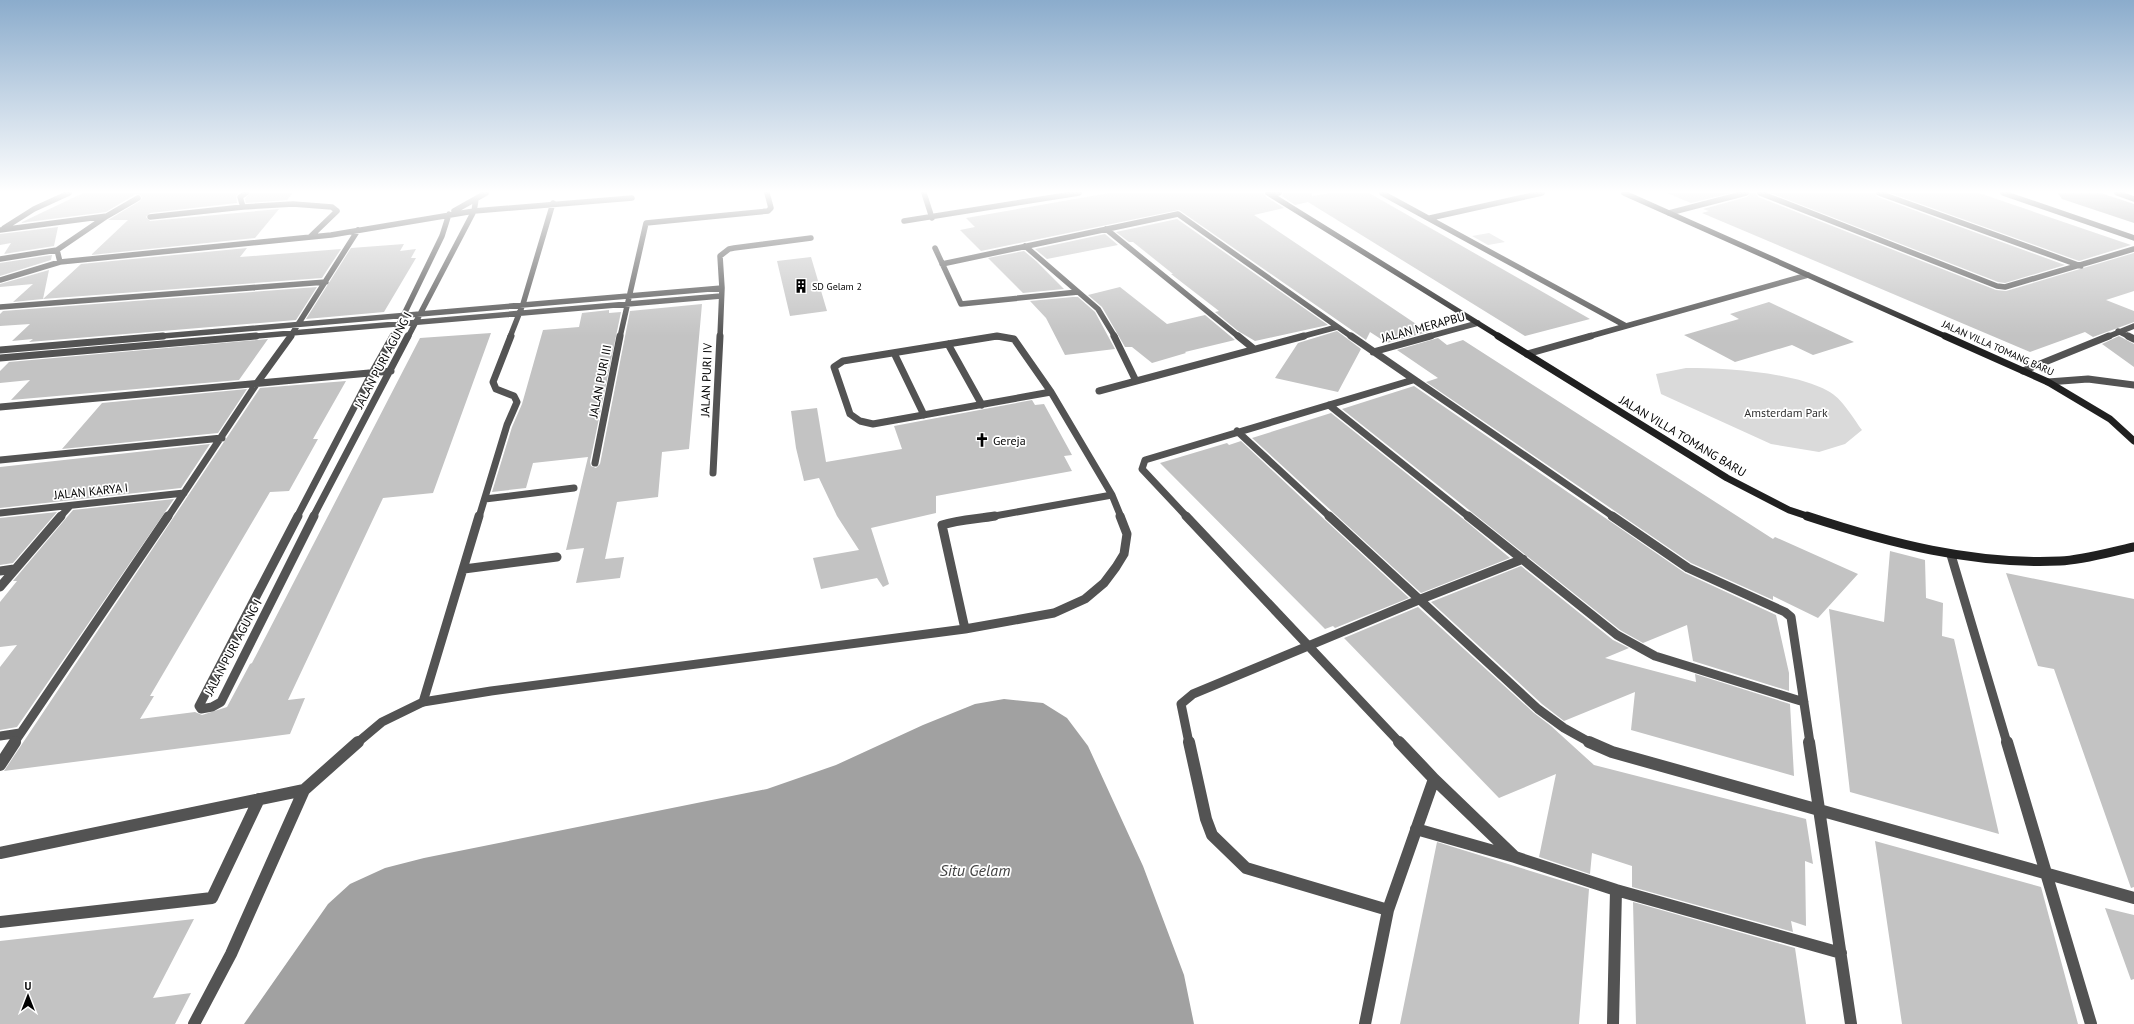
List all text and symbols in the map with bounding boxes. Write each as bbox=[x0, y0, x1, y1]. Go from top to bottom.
building icon: SD Gelam 2 bbox=[793, 278, 809, 294]
place label: SD Gelam 2 bbox=[812, 280, 862, 293]
street label: JALAN PURI AGUNG I bbox=[351, 309, 415, 412]
street label: JALAN MERAPBU bbox=[1378, 309, 1467, 346]
street label: JALAN VILLA TOMANG BARU bbox=[1939, 317, 2056, 379]
street label: JALAN PURI III bbox=[585, 343, 614, 420]
street label: JALAN PURI IV bbox=[697, 343, 715, 418]
street label: JALAN VILLA TOMANG BARU bbox=[1616, 392, 1749, 480]
park label: Amsterdam Park bbox=[1744, 405, 1828, 420]
church icon: Gereja bbox=[974, 432, 990, 448]
place label: Gereja bbox=[993, 433, 1026, 448]
street label: JALAN KARYA I bbox=[52, 480, 129, 502]
street label: JALAN PURI AGUNG I bbox=[201, 596, 265, 699]
water label: Situ Gelam bbox=[940, 860, 1010, 880]
north arrow bbox=[8, 976, 48, 1016]
text: U bbox=[25, 979, 32, 993]

